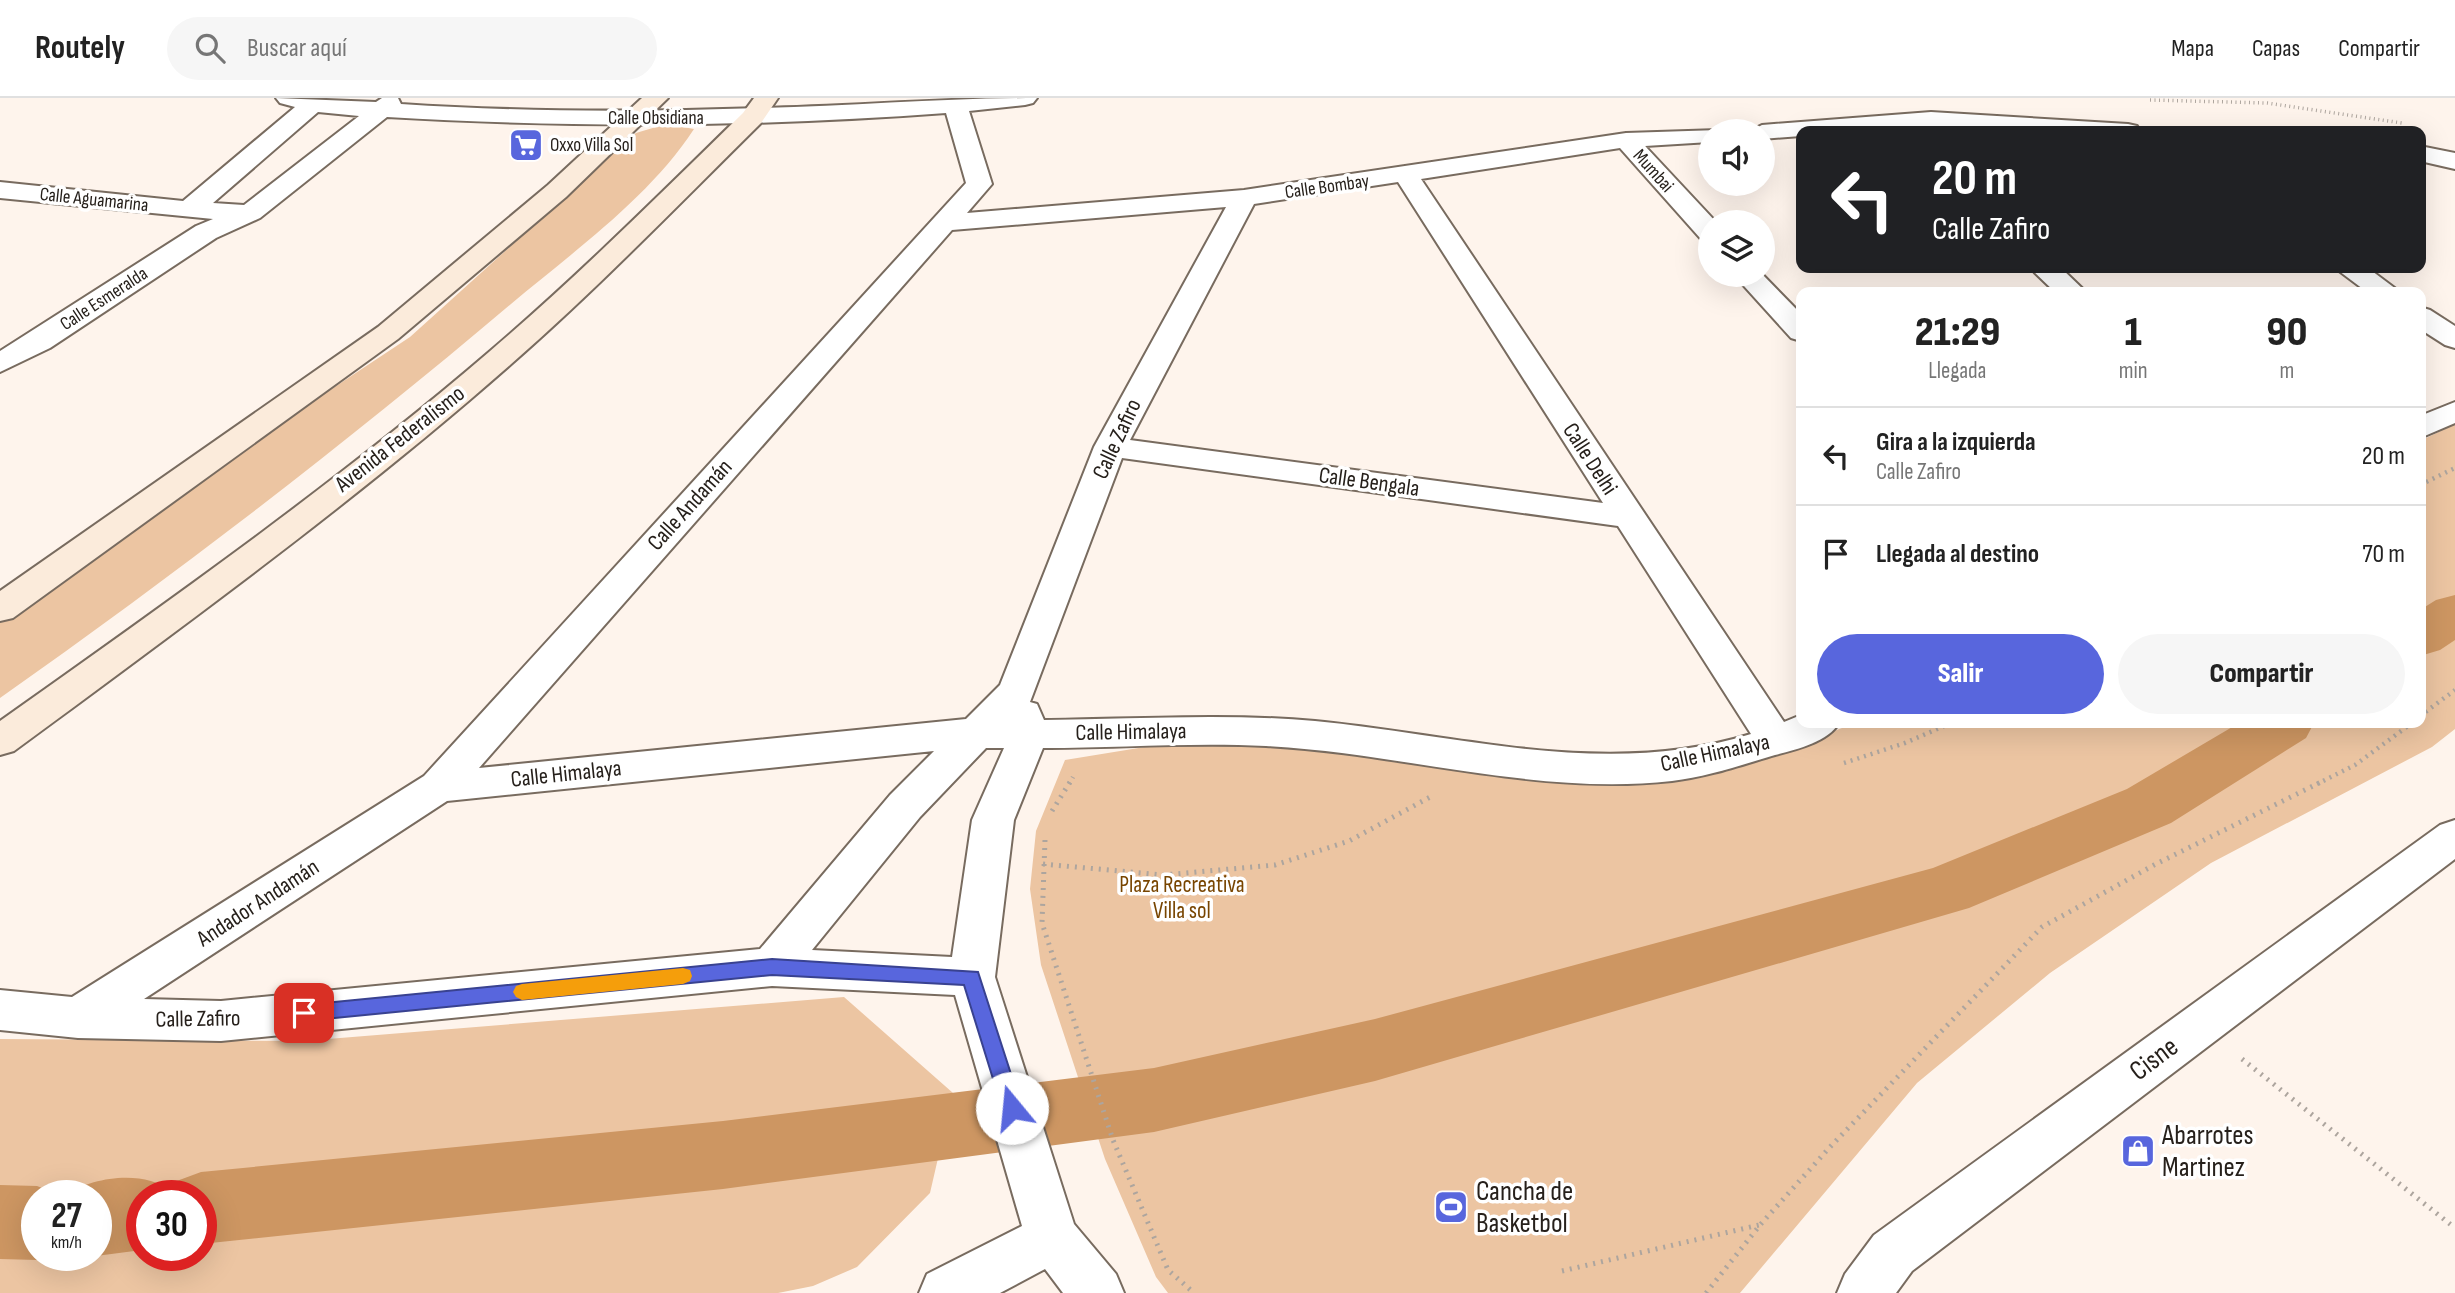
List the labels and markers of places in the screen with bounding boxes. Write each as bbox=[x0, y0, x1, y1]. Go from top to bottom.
supermarket icon: Oxxo Villa Sol bbox=[507, 126, 545, 164]
place label: Oxxo Villa Sol bbox=[550, 134, 633, 157]
pin bbox=[274, 983, 334, 1043]
place label: Abarrotes Martinez bbox=[2161, 1119, 2254, 1184]
shop icon: Abarrotes Martinez bbox=[2119, 1132, 2157, 1170]
place label: Cancha de Basketbol bbox=[1476, 1175, 1573, 1240]
sports icon: Cancha de Basketbol bbox=[1432, 1188, 1470, 1226]

